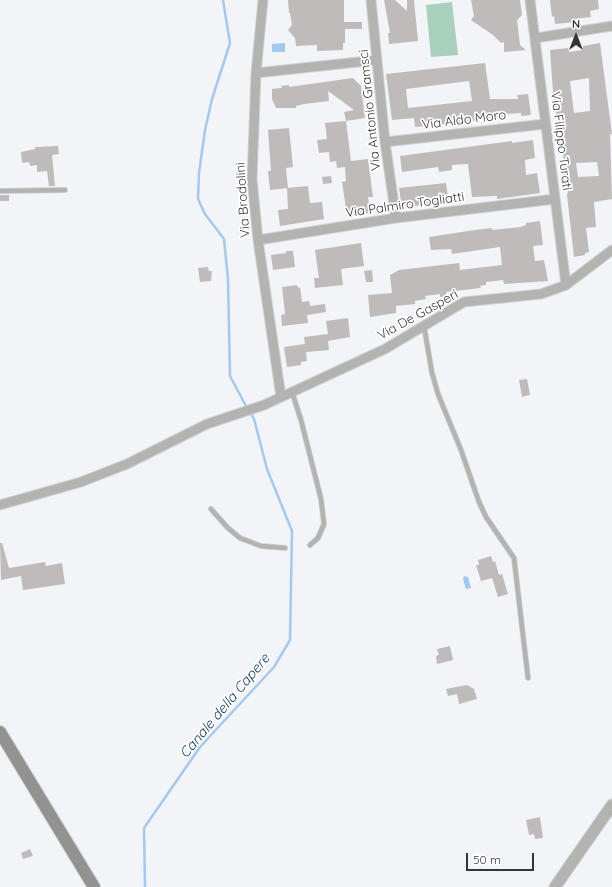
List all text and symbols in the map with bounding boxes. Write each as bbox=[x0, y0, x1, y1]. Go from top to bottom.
north arrow bbox=[556, 16, 596, 56]
text: N bbox=[572, 17, 580, 31]
street label: Via Antonio Gramsci bbox=[356, 49, 384, 171]
street label: Via Filippo Turati bbox=[547, 91, 575, 191]
street label: Via Aldo Moro bbox=[421, 107, 507, 133]
street label: Via Brodolini bbox=[233, 162, 253, 238]
street label: Via Palmiro Togliatti bbox=[345, 189, 465, 221]
street label: Via De Gasperi bbox=[375, 287, 461, 343]
water label: Canale della Capere bbox=[176, 650, 274, 762]
scale bar bbox=[468, 845, 536, 871]
text: 50 m bbox=[473, 852, 501, 867]

